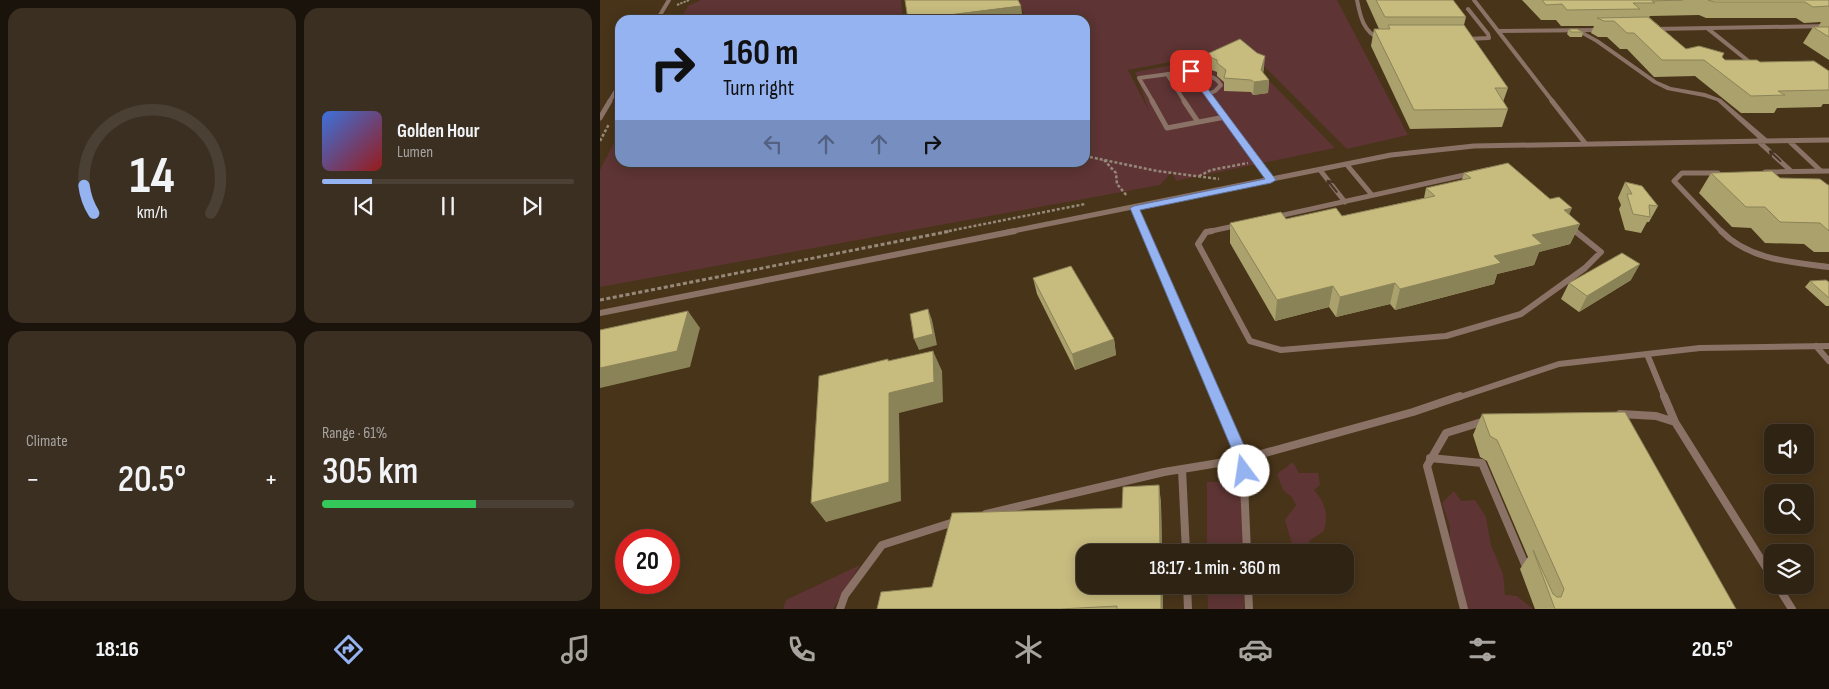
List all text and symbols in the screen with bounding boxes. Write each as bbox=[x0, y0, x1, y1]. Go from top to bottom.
text: 160 m bbox=[723, 32, 799, 75]
icon: right bbox=[640, 35, 705, 100]
pin bbox=[1170, 50, 1212, 92]
icon: arrive bbox=[1177, 57, 1205, 85]
text: Turn right bbox=[723, 75, 794, 102]
text: Golden Hour bbox=[397, 120, 480, 143]
icon: left bbox=[759, 130, 787, 158]
icon: ahead bbox=[812, 130, 840, 158]
icon: ahead bbox=[865, 130, 893, 158]
icon: right bbox=[918, 130, 946, 158]
text: Lumen bbox=[397, 143, 433, 162]
text: 14 bbox=[130, 145, 175, 208]
one-way arrow bbox=[1768, 150, 1781, 162]
one-way arrow bbox=[1327, 180, 1338, 193]
icon: previous bbox=[350, 192, 378, 220]
icon: pause bbox=[434, 192, 462, 220]
icon: next bbox=[518, 192, 546, 220]
text: km/h bbox=[137, 202, 167, 223]
text: Range · 61% bbox=[322, 424, 387, 443]
map controls bbox=[1764, 424, 1814, 594]
button: sound bbox=[1764, 424, 1814, 474]
text: Climate bbox=[26, 432, 68, 451]
position arrow bbox=[1217, 444, 1269, 496]
text: 305 km bbox=[322, 449, 418, 494]
text: 20.5° bbox=[118, 457, 186, 502]
text: − bbox=[26, 463, 40, 496]
text: + bbox=[264, 463, 278, 496]
button: search bbox=[1764, 484, 1814, 534]
speed limit sign: 20 bbox=[615, 529, 680, 594]
button: layers bbox=[1764, 544, 1814, 594]
text: 18:17 · 1 min · 360 m bbox=[1150, 557, 1280, 580]
icon: directions bbox=[331, 632, 366, 667]
icon: music bbox=[558, 632, 593, 667]
icon: phone bbox=[784, 632, 819, 667]
icon: climate bbox=[1011, 632, 1046, 667]
icon: car bbox=[1238, 632, 1273, 667]
icon: filters bbox=[1465, 632, 1500, 667]
text: 18:16 bbox=[96, 636, 139, 663]
text: 20.5° bbox=[1692, 636, 1733, 663]

